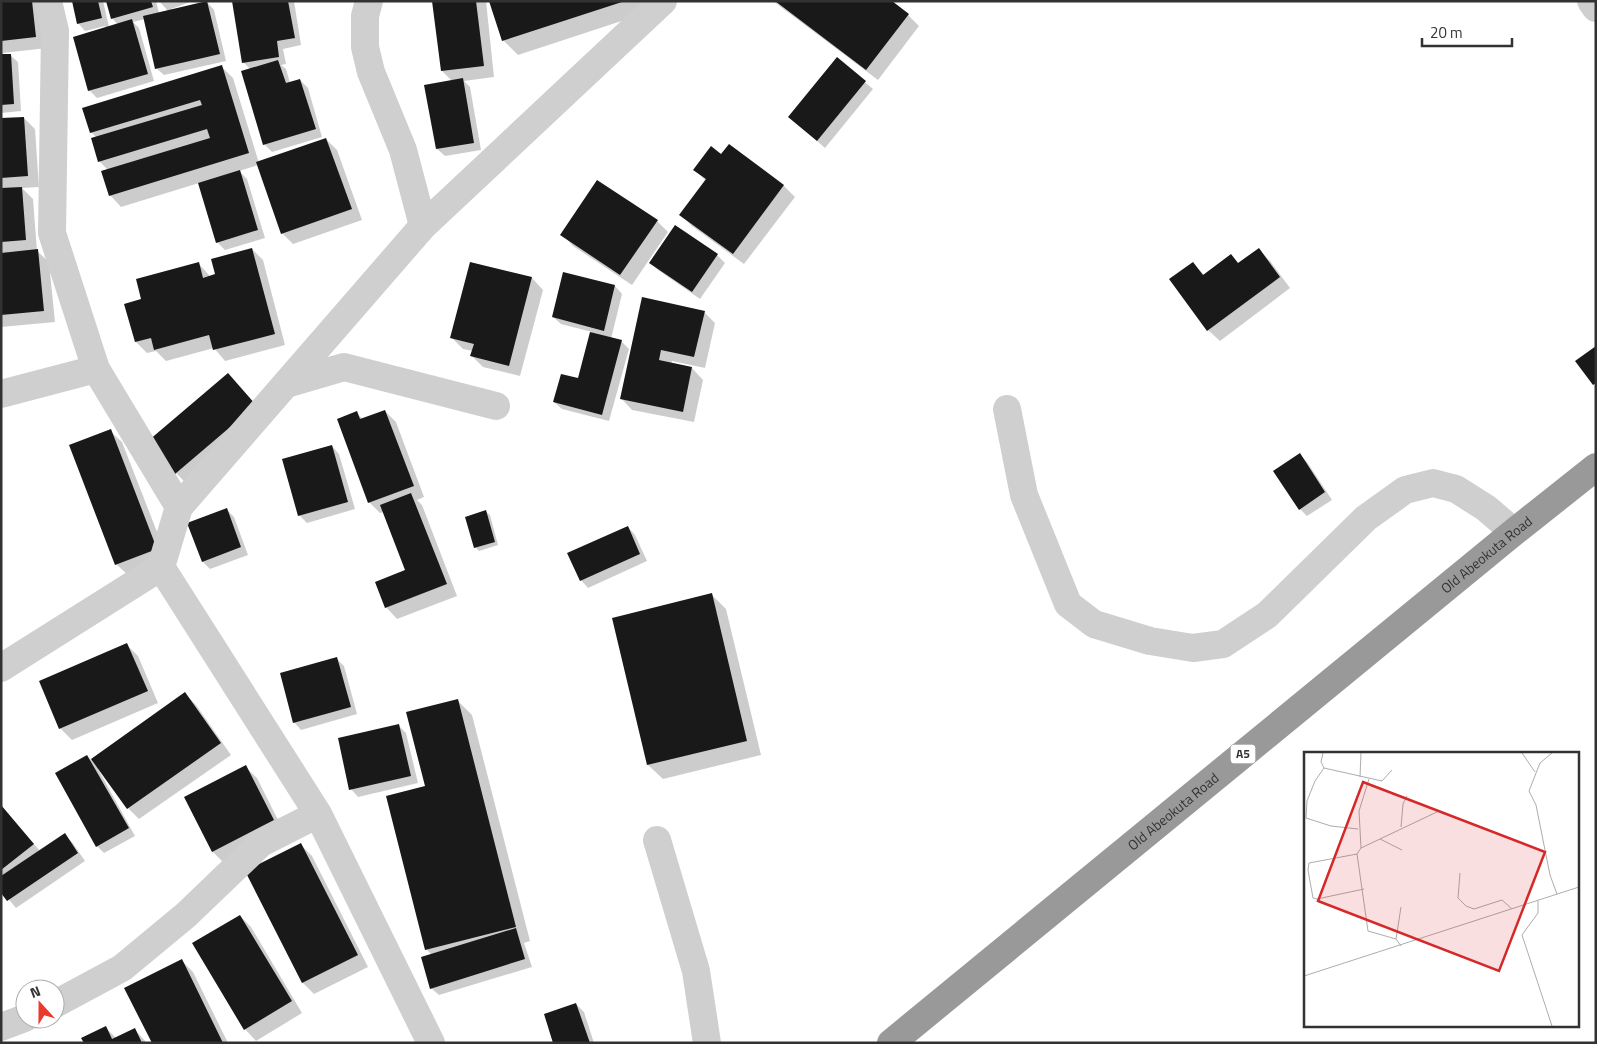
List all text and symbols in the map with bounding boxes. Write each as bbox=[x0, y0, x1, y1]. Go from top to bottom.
scale bar bbox=[1422, 15, 1512, 47]
text: 20 m bbox=[1430, 21, 1463, 44]
street label: Old Abeokuta Road bbox=[1436, 511, 1536, 598]
road number: A5 bbox=[1230, 744, 1256, 764]
inset map bbox=[1304, 752, 1580, 1026]
street label: Old Abeokuta Road bbox=[1123, 767, 1223, 855]
north arrow bbox=[15, 979, 65, 1029]
text: N bbox=[27, 980, 43, 1003]

